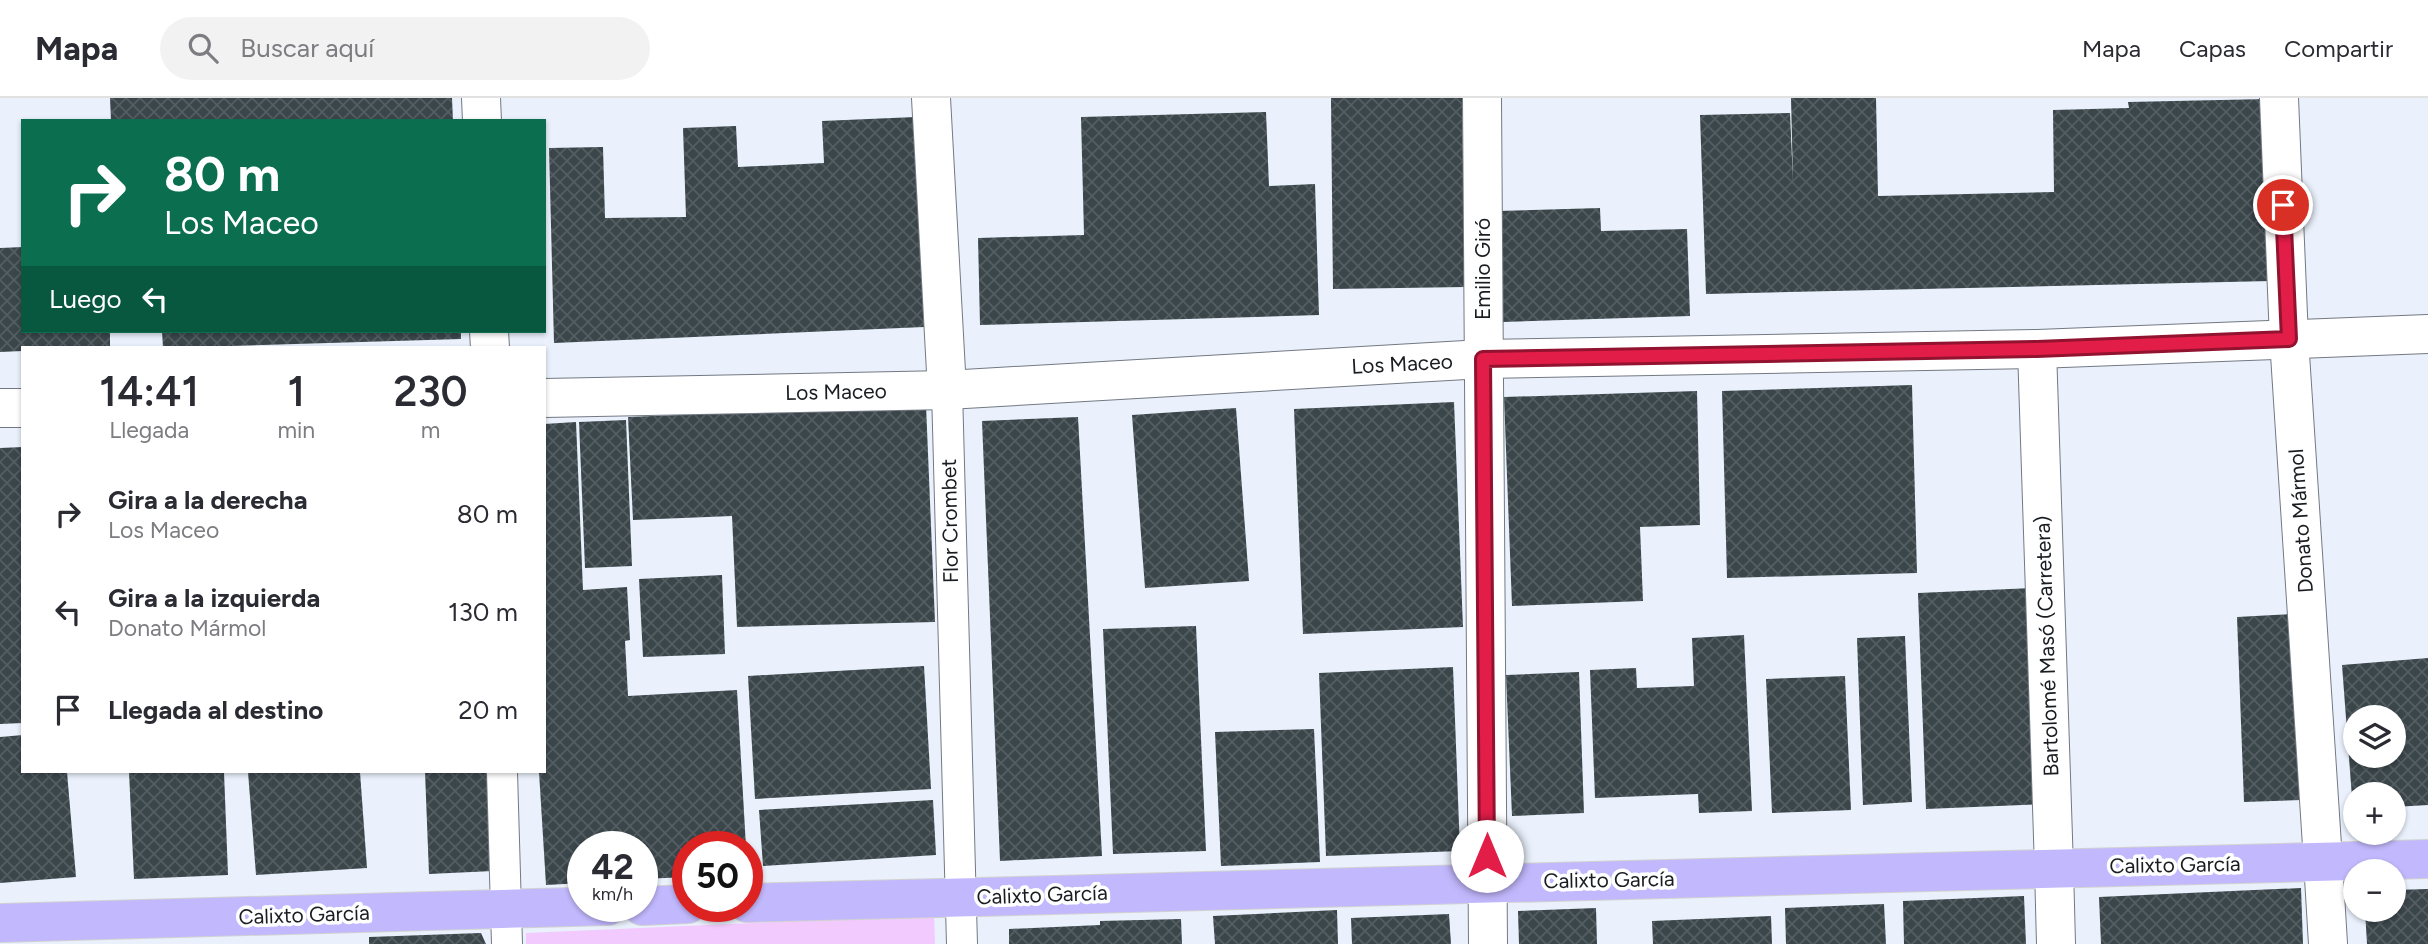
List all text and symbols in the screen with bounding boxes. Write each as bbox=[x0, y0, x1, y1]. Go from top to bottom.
search box bbox=[160, 17, 650, 80]
text: Mapa bbox=[35, 29, 118, 68]
icon: search bbox=[184, 29, 222, 67]
text: Buscar aquí bbox=[240, 32, 374, 64]
text: Mapa bbox=[2082, 34, 2141, 63]
text: Capas bbox=[2179, 34, 2246, 63]
text: Compartir bbox=[2284, 34, 2393, 63]
text: 80 m bbox=[164, 144, 280, 203]
icon: right bbox=[49, 147, 140, 238]
pin bbox=[2253, 175, 2313, 235]
icon: arrive bbox=[2264, 186, 2302, 224]
text: Los Maceo bbox=[164, 204, 319, 242]
street label: Emilio Giró bbox=[1470, 218, 1495, 320]
icon: left bbox=[136, 280, 174, 318]
text: Luego bbox=[49, 283, 122, 315]
street label: Los Maceo bbox=[1351, 348, 1453, 379]
text: 14:41 bbox=[99, 366, 199, 417]
text: 1 bbox=[287, 366, 305, 417]
text: 230 bbox=[393, 366, 468, 417]
street label: Los Maceo bbox=[785, 378, 887, 405]
text: Llegada bbox=[109, 416, 189, 444]
text: min bbox=[277, 416, 315, 444]
text: m bbox=[421, 416, 440, 444]
street label: Donato Mármol bbox=[2283, 448, 2318, 594]
street label: Flor Crombet bbox=[936, 459, 963, 583]
text: Gira a la derecha bbox=[108, 484, 308, 516]
icon: right bbox=[49, 495, 87, 533]
text: 80 m bbox=[457, 498, 518, 530]
street label: Bartolomé Masó (Carretera) bbox=[2029, 515, 2064, 777]
text: Los Maceo bbox=[108, 516, 219, 544]
text: Gira a la izquierda bbox=[108, 582, 320, 614]
icon: left bbox=[49, 593, 87, 631]
text: 130 m bbox=[448, 596, 518, 628]
text: Donato Mármol bbox=[108, 614, 266, 642]
icon: arrive bbox=[49, 691, 87, 729]
text: Llegada al destino bbox=[108, 694, 323, 726]
text: 20 m bbox=[458, 694, 518, 726]
map controls bbox=[2343, 705, 2406, 922]
button: layers bbox=[2343, 705, 2406, 768]
button: + bbox=[2343, 782, 2406, 845]
position arrow bbox=[1450, 819, 1524, 893]
speed limit sign: 50 bbox=[672, 831, 763, 922]
text: 42 bbox=[591, 846, 634, 888]
street label: Calixto García bbox=[2109, 851, 2241, 878]
button: − bbox=[2343, 859, 2406, 922]
street label: Calixto García bbox=[1543, 866, 1675, 893]
street label: Calixto García bbox=[976, 880, 1108, 909]
text: km/h bbox=[592, 883, 633, 905]
street label: Calixto García bbox=[238, 900, 370, 929]

